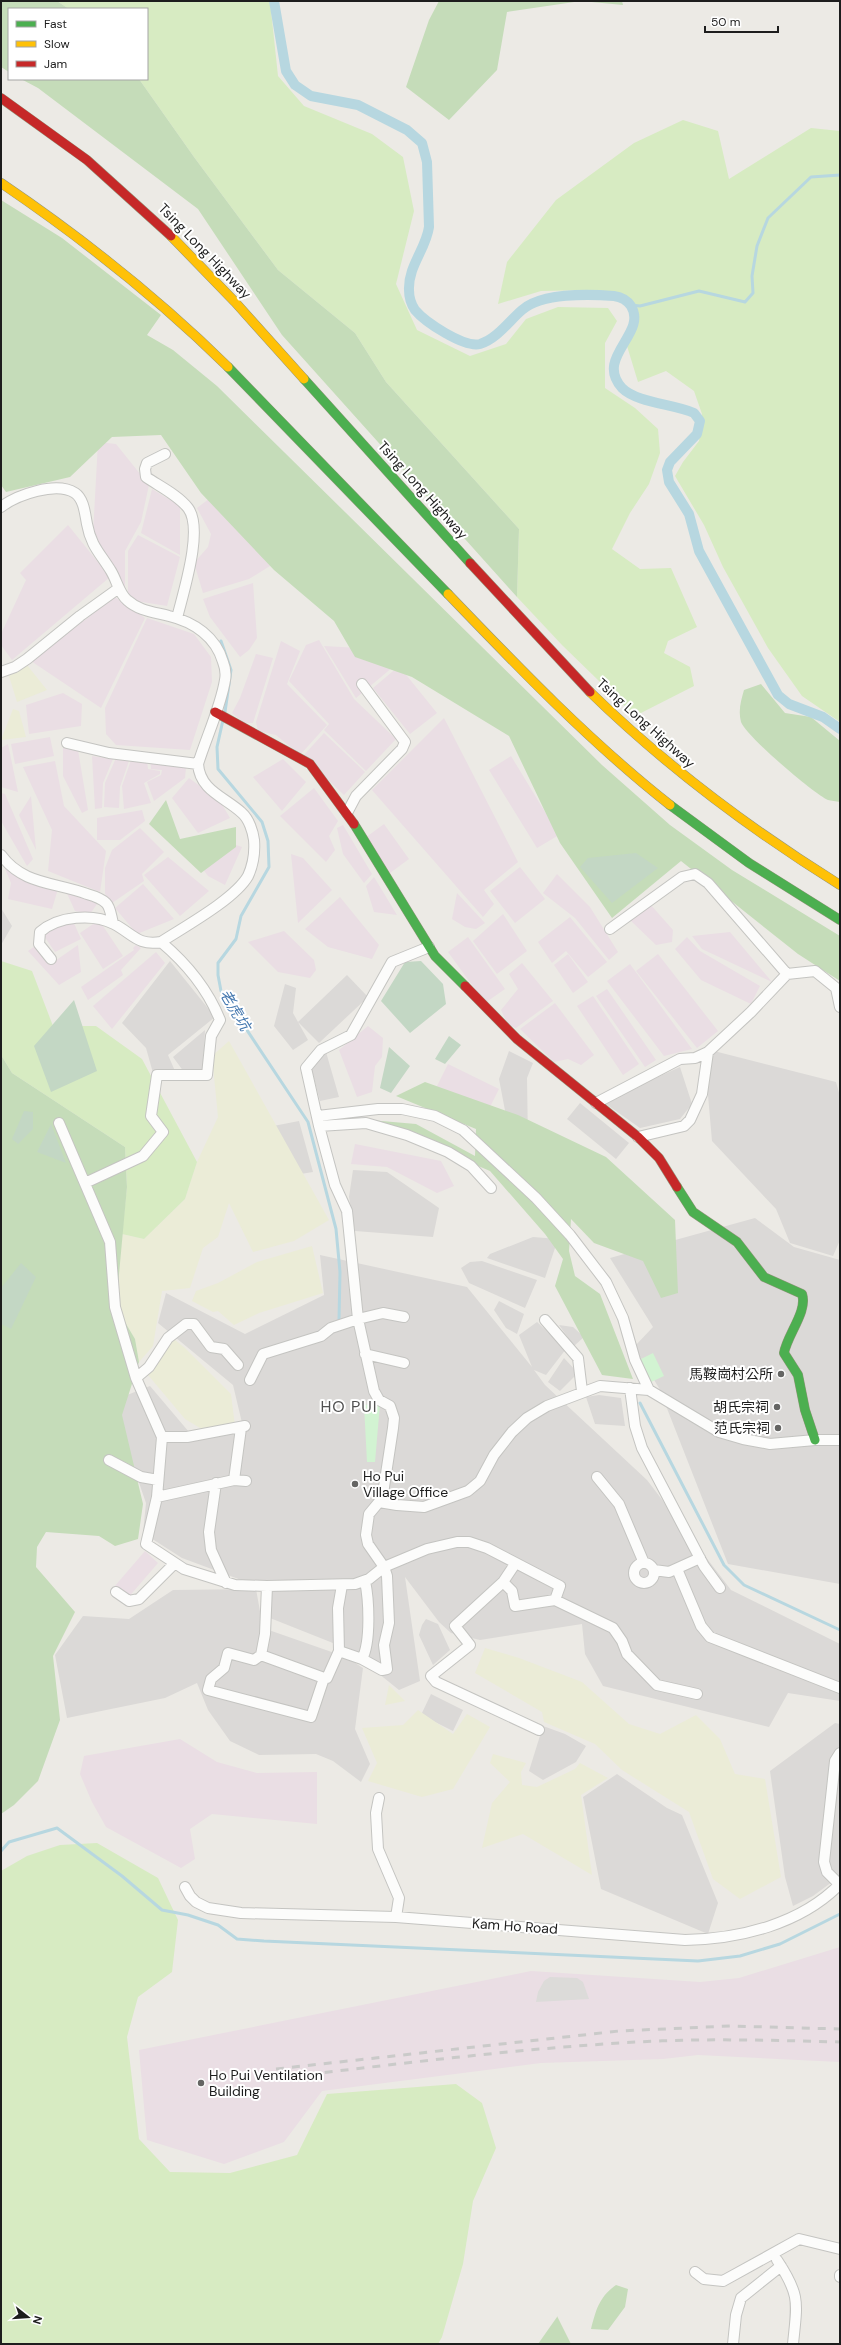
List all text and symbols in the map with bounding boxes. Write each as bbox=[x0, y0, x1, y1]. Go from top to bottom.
legend bbox=[8, 8, 148, 80]
scale bar bbox=[705, 8, 778, 34]
text: 50 m bbox=[711, 14, 740, 30]
text: Fast bbox=[44, 16, 67, 32]
text: Slow bbox=[44, 36, 70, 52]
text: Jam bbox=[44, 56, 67, 72]
street label: Tsing Long Highway bbox=[155, 199, 255, 303]
street label: Tsing Long Highway bbox=[374, 437, 472, 543]
street label: Tsing Long Highway bbox=[593, 674, 699, 772]
water label: 老虎坑 bbox=[215, 986, 256, 1036]
place label: 馬鞍崗村公所 bbox=[689, 1365, 773, 1383]
marker: 馬鞍崗村公所 bbox=[776, 1369, 786, 1379]
district label: HO PUI bbox=[320, 1396, 378, 1417]
place label: 胡氏宗祠 bbox=[713, 1398, 769, 1416]
marker: 胡氏宗祠 bbox=[772, 1402, 782, 1412]
place label: 范氏宗祠 bbox=[714, 1419, 770, 1437]
marker: 范氏宗祠 bbox=[773, 1423, 783, 1433]
place label: Ho Pui Village Office bbox=[363, 1467, 448, 1501]
marker: Ho Pui Village Office bbox=[350, 1479, 360, 1489]
street label: Kam Ho Road bbox=[472, 1914, 558, 1938]
place label: Ho Pui Ventilation Building bbox=[209, 2066, 323, 2100]
marker: Ho Pui Ventilation Building bbox=[196, 2078, 206, 2088]
north arrow bbox=[8, 2297, 48, 2337]
text: N bbox=[30, 2314, 45, 2326]

